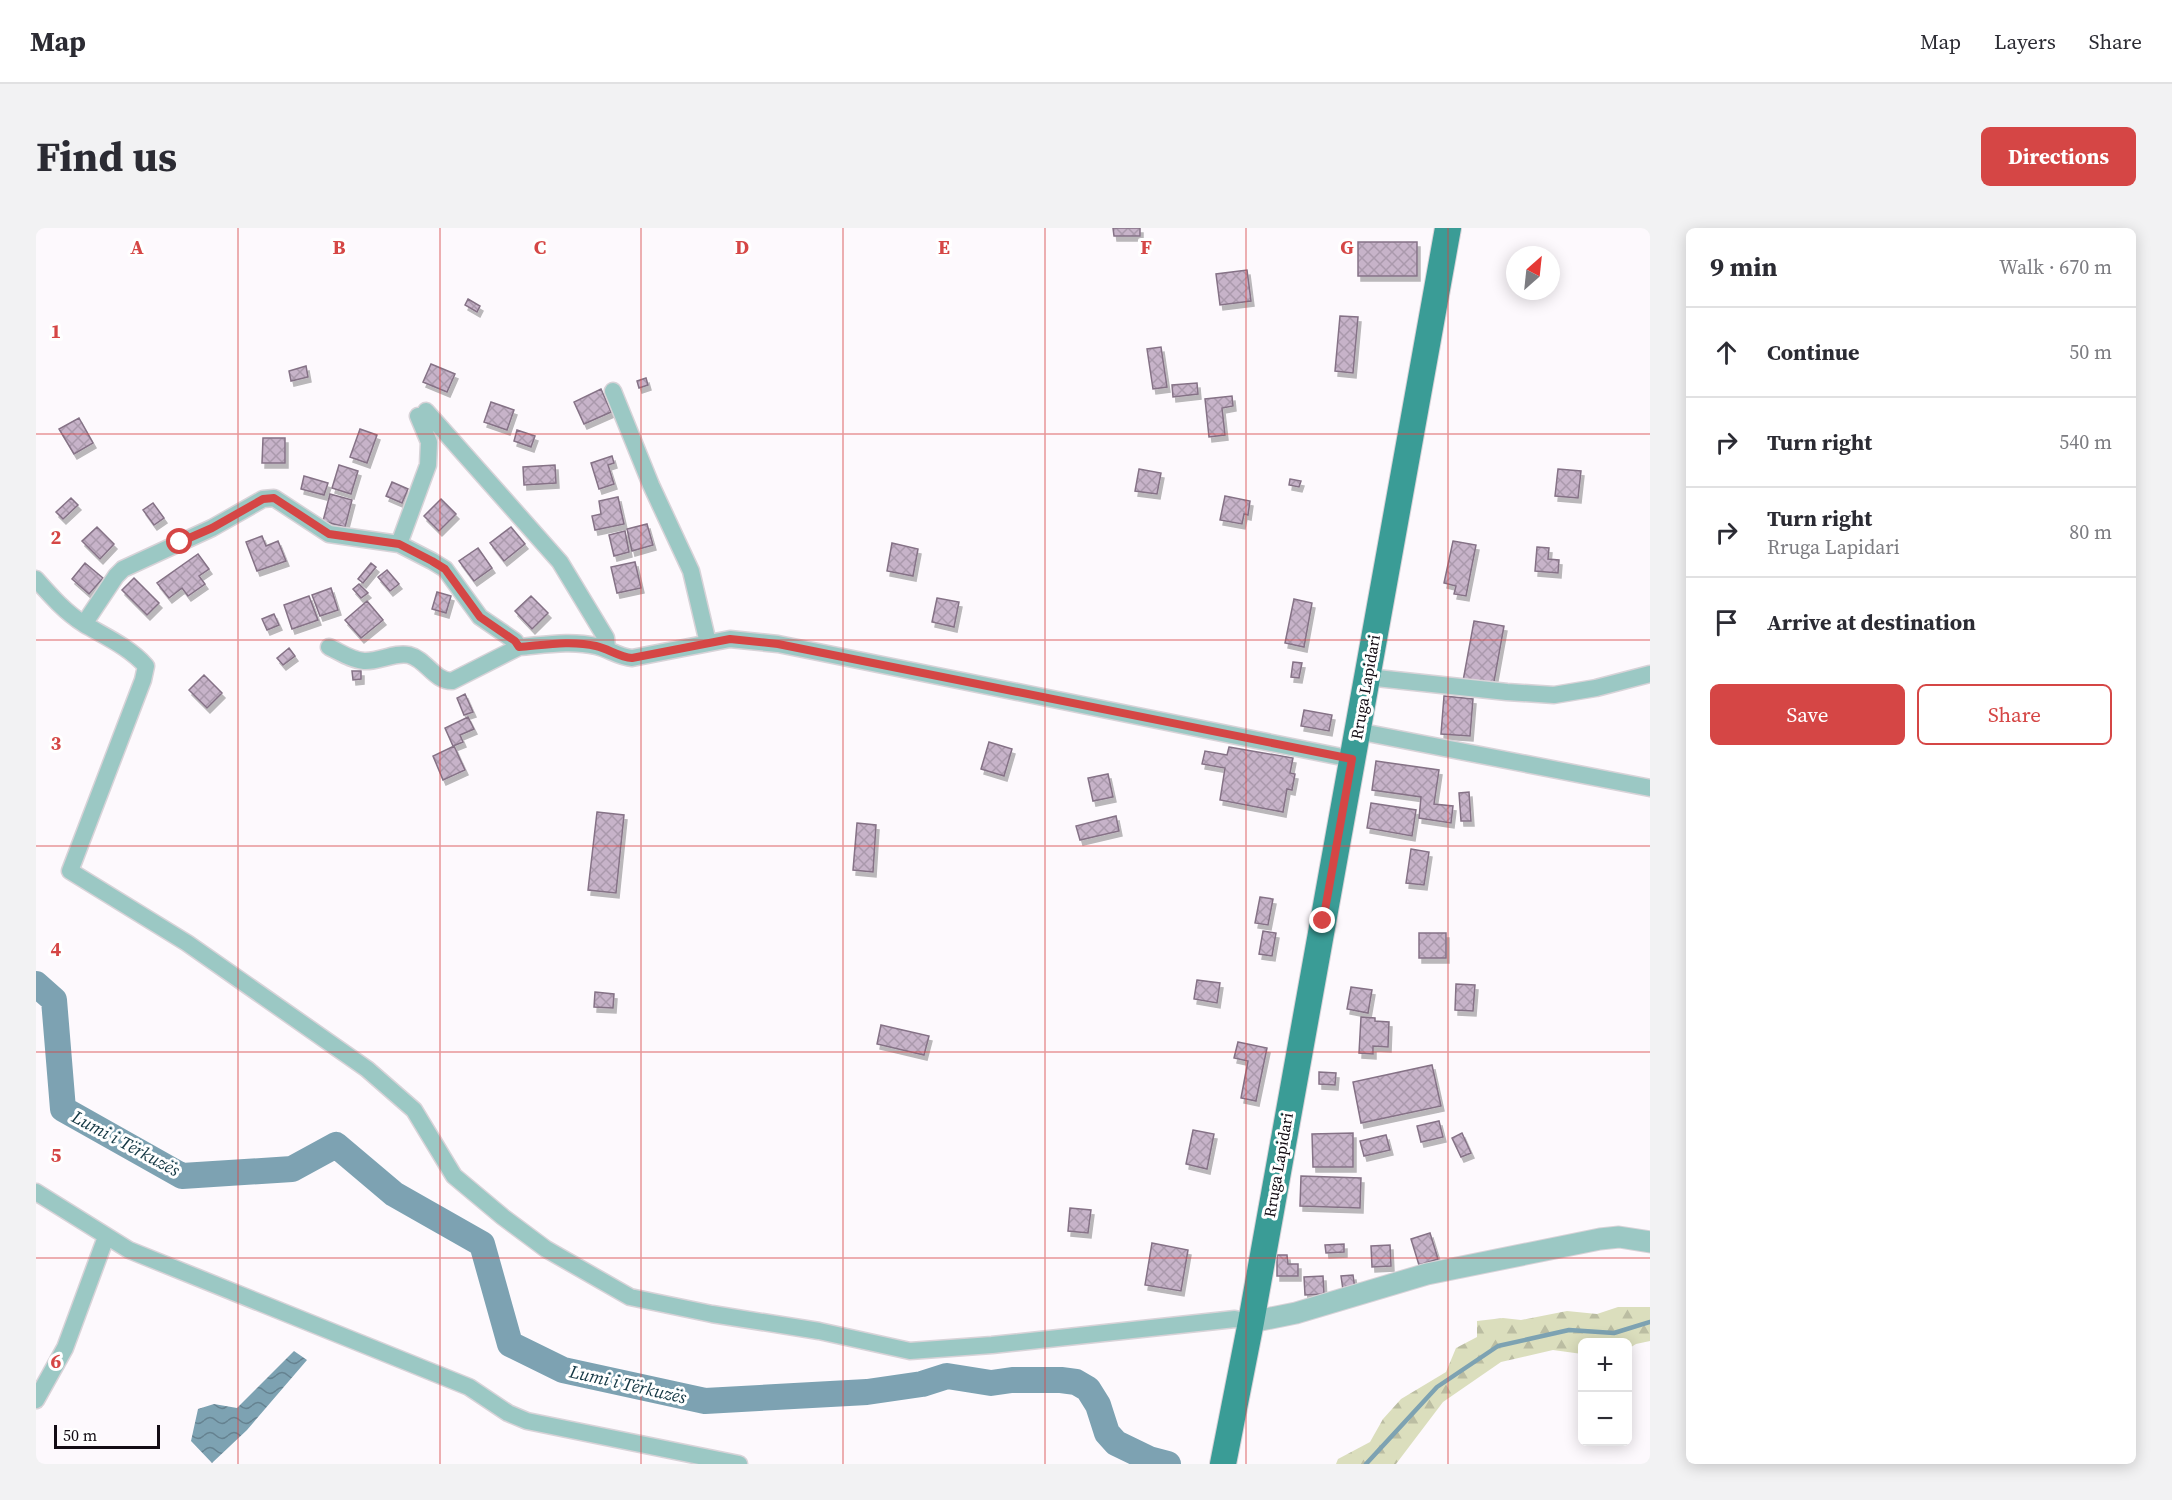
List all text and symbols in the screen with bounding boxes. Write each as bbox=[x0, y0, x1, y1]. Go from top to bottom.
text: Map bbox=[30, 22, 86, 60]
text: Map bbox=[1920, 27, 1961, 56]
text: Layers bbox=[1994, 27, 2056, 56]
text: Share bbox=[2089, 27, 2142, 56]
text: Find us bbox=[36, 127, 177, 185]
button: Directions bbox=[1981, 127, 2136, 186]
text: A bbox=[130, 233, 144, 261]
text: B bbox=[332, 233, 346, 261]
text: C bbox=[534, 233, 546, 261]
text: D bbox=[735, 233, 749, 261]
text: E bbox=[938, 233, 950, 261]
text: F bbox=[1140, 233, 1152, 261]
text: G bbox=[1340, 233, 1354, 261]
north arrow bbox=[1506, 246, 1560, 300]
text: 9 min bbox=[1710, 249, 1777, 285]
text: Walk · 670 m bbox=[1999, 253, 2112, 281]
text: 1 bbox=[51, 317, 61, 345]
icon: ahead bbox=[1710, 336, 1743, 369]
text: Continue bbox=[1767, 337, 1860, 367]
text: 50 m bbox=[2069, 338, 2112, 366]
icon: right bbox=[1710, 426, 1743, 459]
text: Turn right bbox=[1767, 427, 1872, 457]
text: 540 m bbox=[2059, 428, 2112, 456]
text: Turn right bbox=[1767, 503, 1872, 533]
icon: right bbox=[1710, 516, 1743, 549]
text: 80 m bbox=[2069, 518, 2112, 546]
text: 2 bbox=[51, 523, 62, 551]
route start bbox=[166, 528, 192, 554]
text: Rruga Lapidari bbox=[1767, 533, 1900, 561]
icon: arrive bbox=[1710, 606, 1743, 639]
text: Arrive at destination bbox=[1767, 607, 1976, 637]
street label: Rruga Lapidari bbox=[1345, 633, 1385, 741]
button: Save bbox=[1710, 684, 1905, 745]
button: Share bbox=[1917, 684, 2112, 745]
text: 3 bbox=[51, 729, 62, 757]
route end bbox=[1309, 907, 1335, 933]
text: 4 bbox=[51, 935, 62, 963]
water label: Lumi i Tërkuzës bbox=[67, 1104, 185, 1182]
street label: Rruga Lapidari bbox=[1258, 1111, 1298, 1219]
text: 5 bbox=[51, 1141, 62, 1169]
map controls bbox=[1578, 1338, 1632, 1446]
button: + bbox=[1578, 1338, 1632, 1392]
text: 6 bbox=[51, 1347, 62, 1375]
water label: Lumi i Tërkuzës bbox=[566, 1358, 689, 1410]
button: − bbox=[1578, 1392, 1632, 1446]
scale bar bbox=[54, 1422, 160, 1450]
text: 50 m bbox=[63, 1424, 97, 1446]

